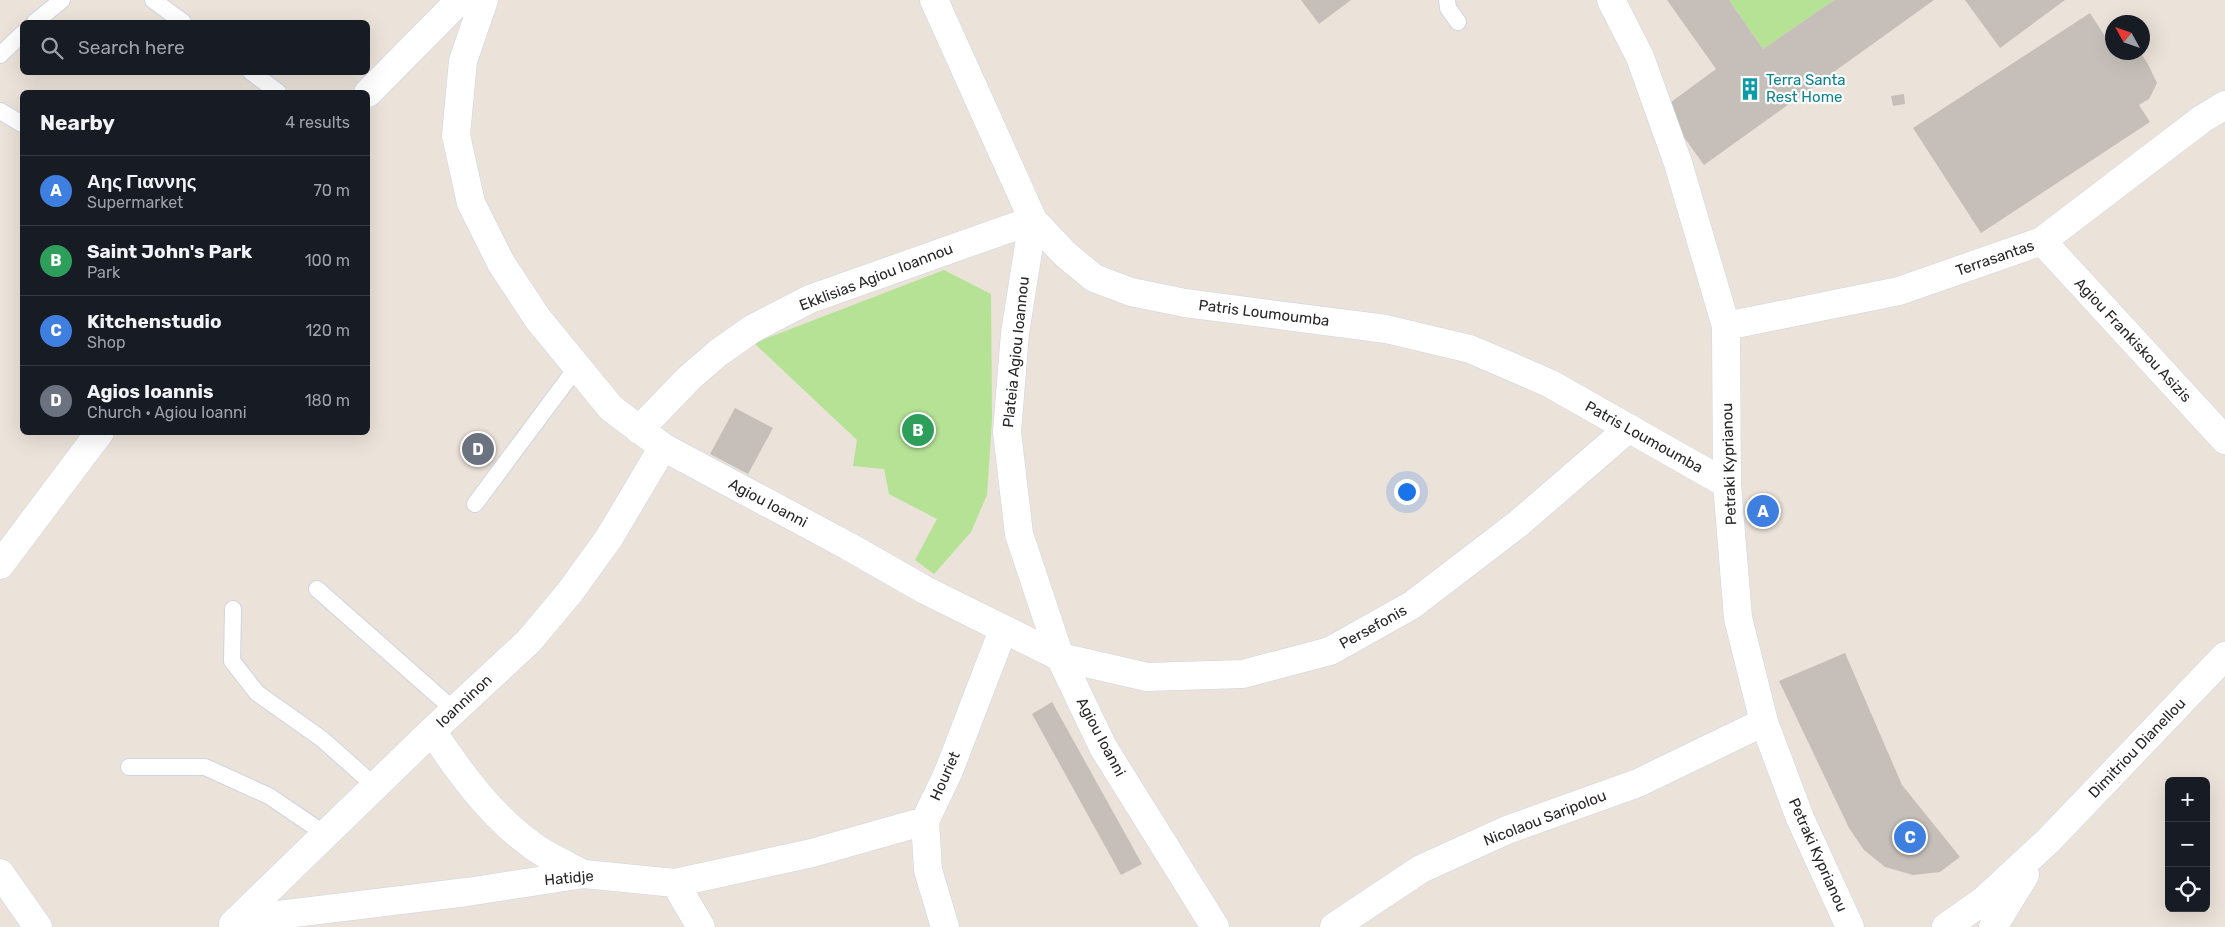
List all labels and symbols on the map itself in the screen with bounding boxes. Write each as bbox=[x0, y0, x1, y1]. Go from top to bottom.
north arrow bbox=[2105, 15, 2150, 60]
place label: Terra Santa Rest Home bbox=[1766, 71, 1846, 106]
building icon: Terra Santa Rest Home bbox=[1737, 76, 1763, 102]
street label: Terrasantas bbox=[1953, 236, 2037, 280]
street label: Ekklisias Agiou Ioannou bbox=[797, 239, 955, 315]
street label: Agiou Frankiskou Asizis bbox=[2071, 274, 2195, 406]
street label: Plateia Agiou Ioannou bbox=[999, 276, 1033, 428]
street label: Patris Loumoumba bbox=[1198, 296, 1330, 330]
street label: Patris Loumoumba bbox=[1582, 397, 1706, 477]
street label: Petraki Kyprianou bbox=[1718, 402, 1740, 526]
pin: B bbox=[902, 411, 934, 449]
pin: D bbox=[462, 430, 494, 468]
street label: Agiou Ioanni bbox=[726, 475, 810, 531]
your location bbox=[1394, 479, 1420, 505]
pin: A bbox=[1747, 492, 1779, 530]
street label: Persefonis bbox=[1336, 601, 1410, 653]
street label: Ioanninon bbox=[432, 671, 496, 731]
street label: Dimitriou Dianellou bbox=[2085, 694, 2189, 802]
street label: Agiou Ioanni bbox=[1073, 695, 1129, 779]
street label: Houriet bbox=[926, 749, 964, 803]
street label: Nicolaou Saripolou bbox=[1481, 786, 1609, 850]
street label: Petraki Kyprianou bbox=[1785, 795, 1851, 915]
pin: C bbox=[1894, 818, 1926, 856]
street label: Hatidje bbox=[544, 867, 594, 889]

